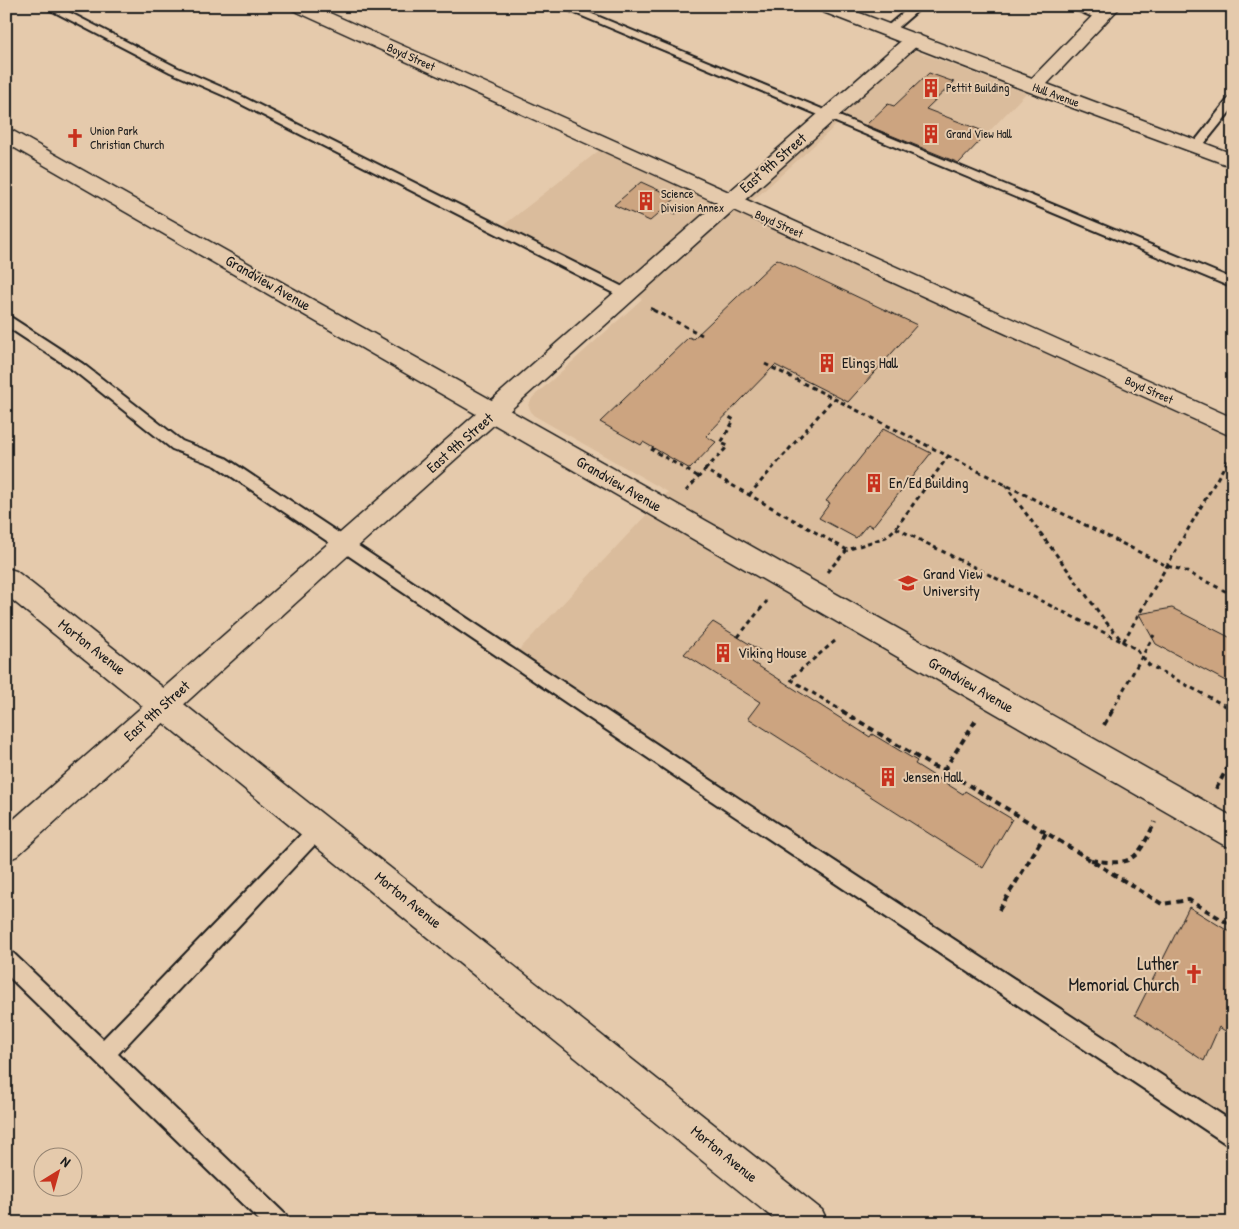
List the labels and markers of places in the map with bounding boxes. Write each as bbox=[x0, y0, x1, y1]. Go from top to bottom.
building icon: Pettit Building bbox=[920, 77, 942, 99]
place label: Pettit Building bbox=[946, 79, 1009, 96]
place label: Union Park Christian Church bbox=[90, 122, 164, 153]
building icon: Grand View Hall bbox=[920, 123, 942, 145]
place label: Grand View Hall bbox=[946, 125, 1013, 142]
church icon: Union Park Christian Church bbox=[64, 127, 86, 149]
place label: Science Division Annex bbox=[661, 185, 724, 216]
building icon: Science Division Annex bbox=[635, 190, 657, 212]
building icon: Elings Hall bbox=[816, 352, 838, 374]
place label: Elings Hall bbox=[842, 352, 899, 373]
building icon: En/Ed Building bbox=[863, 472, 885, 494]
place label: En/Ed Building bbox=[889, 472, 969, 493]
place label: Grand View University bbox=[923, 563, 983, 601]
school or university icon: Grand View University bbox=[897, 572, 919, 594]
building icon: Viking House bbox=[712, 642, 734, 664]
place label: Viking House bbox=[738, 642, 807, 663]
building icon: Jensen Hall bbox=[877, 766, 899, 788]
place label: Jensen Hall bbox=[903, 766, 963, 787]
place label: Luther Memorial Church bbox=[1069, 951, 1179, 997]
church icon: Luther Memorial Church bbox=[1183, 963, 1205, 985]

